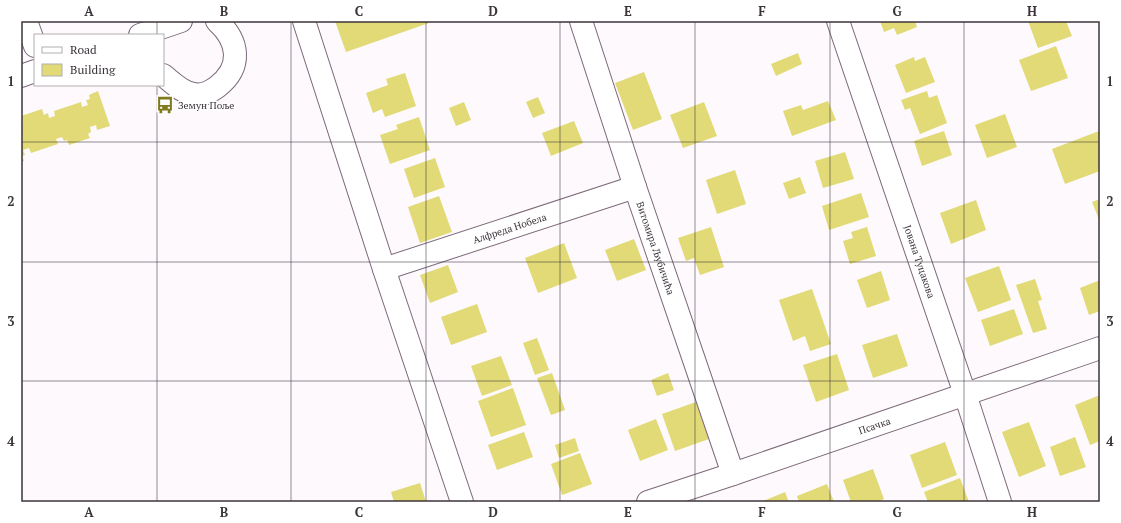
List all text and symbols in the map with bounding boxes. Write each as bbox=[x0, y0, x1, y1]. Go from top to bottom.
text: A bbox=[84, 2, 94, 20]
text: B bbox=[220, 2, 228, 20]
text: C bbox=[355, 2, 363, 20]
text: D bbox=[488, 2, 498, 20]
text: E bbox=[624, 2, 632, 20]
text: F bbox=[758, 2, 766, 20]
text: G bbox=[892, 2, 902, 20]
text: H bbox=[1027, 2, 1037, 20]
legend bbox=[34, 34, 164, 86]
text: Road bbox=[70, 42, 97, 57]
text: Building bbox=[70, 62, 116, 77]
text: 1 bbox=[7, 72, 15, 90]
text: 1 bbox=[1106, 72, 1114, 90]
bus stop icon: Земун Поље bbox=[155, 95, 175, 115]
place label: Земун Поље bbox=[178, 99, 234, 112]
text: 2 bbox=[7, 192, 15, 210]
text: 2 bbox=[1106, 192, 1114, 210]
street label: Витомира Љубичића bbox=[633, 200, 677, 296]
street label: Алфреда Нобела bbox=[471, 210, 548, 247]
street label: Јована Туцакова bbox=[901, 223, 938, 300]
text: 3 bbox=[7, 312, 15, 330]
text: 3 bbox=[1106, 312, 1114, 330]
street label: Псачка bbox=[857, 414, 892, 437]
text: 4 bbox=[7, 432, 15, 450]
text: 4 bbox=[1106, 432, 1114, 450]
text: A bbox=[84, 503, 94, 521]
text: B bbox=[220, 503, 228, 521]
text: C bbox=[355, 503, 363, 521]
text: D bbox=[488, 503, 498, 521]
text: E bbox=[624, 503, 632, 521]
text: F bbox=[758, 503, 766, 521]
text: G bbox=[892, 503, 902, 521]
text: H bbox=[1027, 503, 1037, 521]

